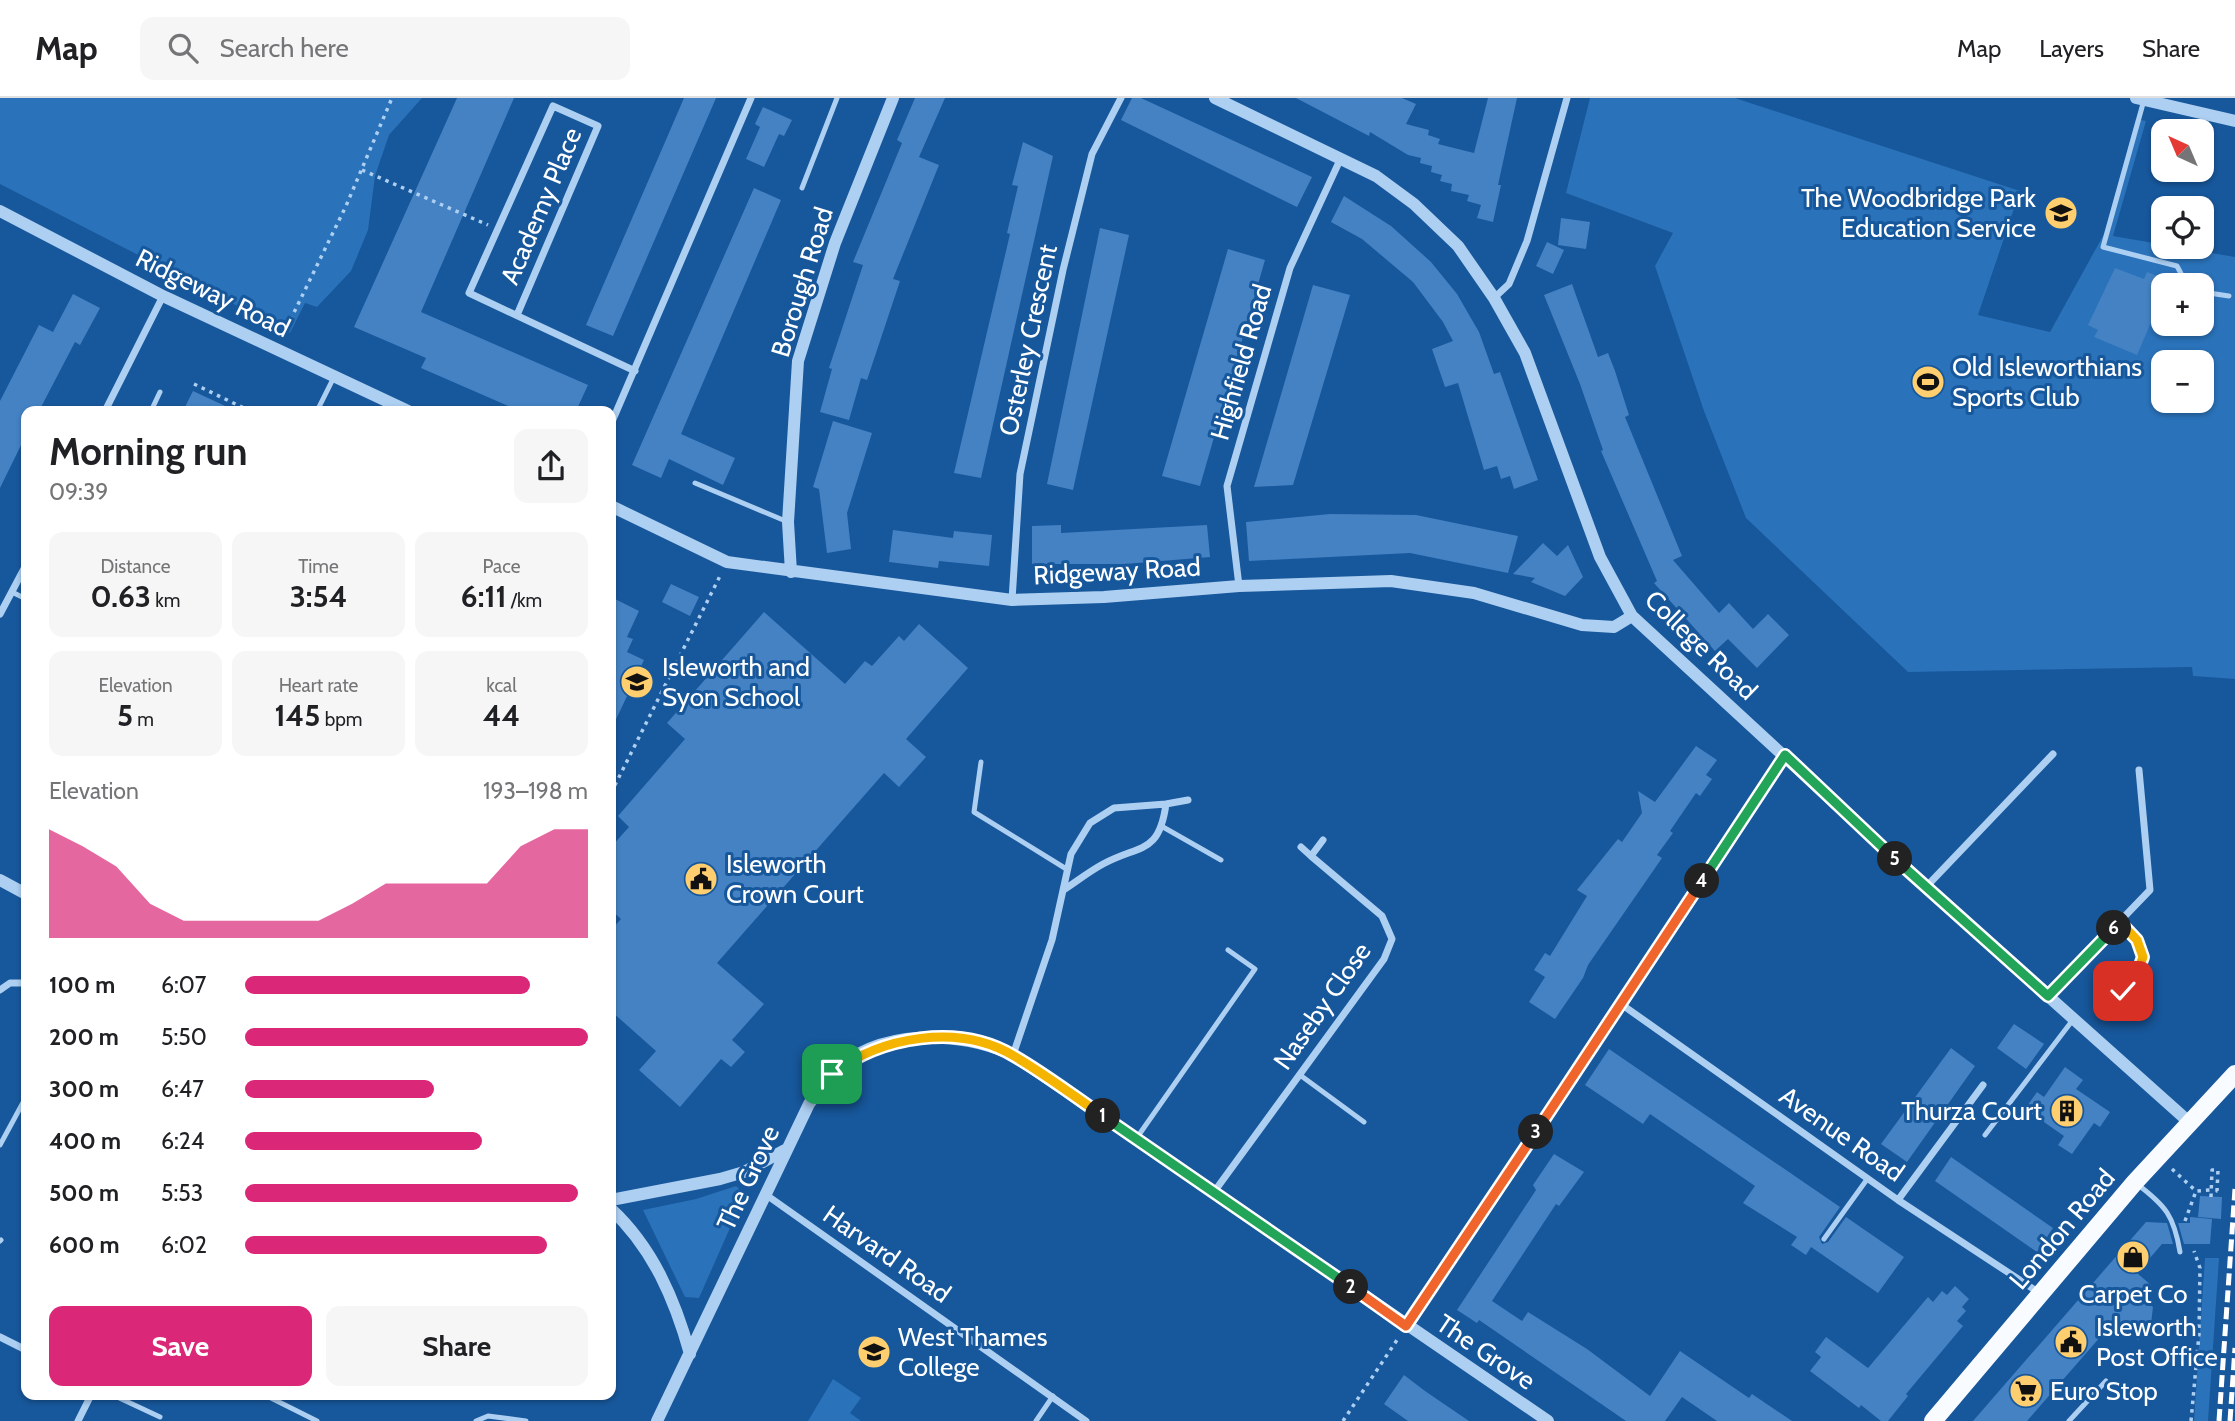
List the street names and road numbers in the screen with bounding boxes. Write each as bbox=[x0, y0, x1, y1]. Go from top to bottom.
street label: Academy Place bbox=[494, 123, 588, 289]
street label: Borough Road bbox=[764, 203, 840, 361]
street label: Osterley Crescent bbox=[992, 241, 1064, 439]
street label: Ridgeway Road bbox=[131, 242, 295, 344]
street label: Highfield Road bbox=[1203, 280, 1279, 444]
street label: Ridgeway Road bbox=[1032, 551, 1202, 591]
street label: College Road bbox=[1638, 584, 1764, 706]
street label: Naseby Close bbox=[1266, 936, 1378, 1076]
street label: Avenue Road bbox=[1774, 1079, 1910, 1189]
street label: The Grove bbox=[710, 1120, 786, 1236]
street label: London Road bbox=[2002, 1162, 2122, 1296]
street label: Harvard Road bbox=[817, 1198, 957, 1310]
street label: The Grove bbox=[1431, 1307, 1541, 1397]

